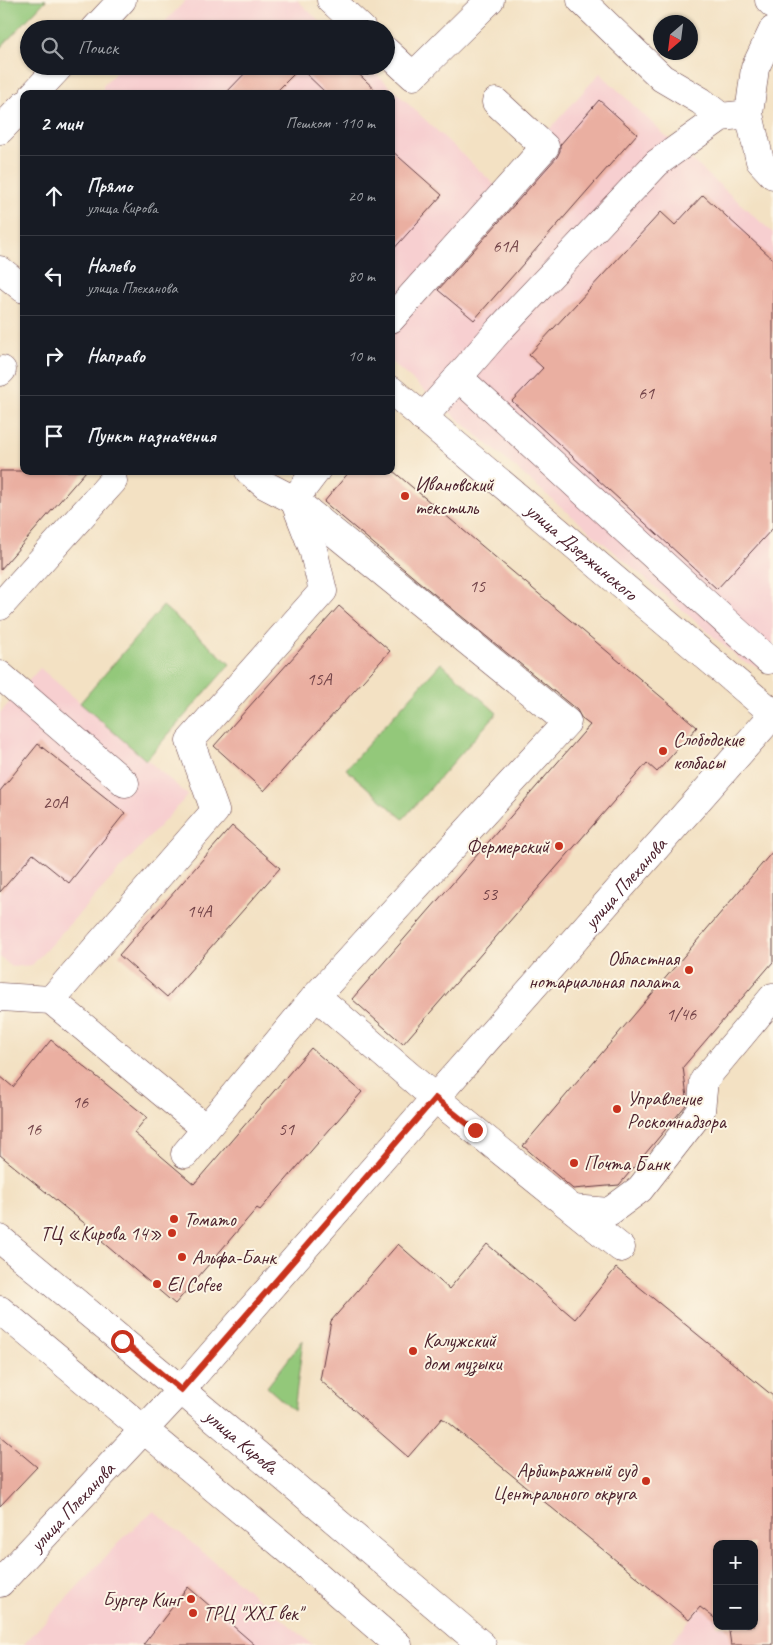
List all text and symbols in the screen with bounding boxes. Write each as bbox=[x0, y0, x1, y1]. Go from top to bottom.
north arrow bbox=[653, 15, 698, 60]
search box bbox=[20, 20, 395, 75]
icon: search bbox=[38, 34, 66, 62]
text: Поиск bbox=[78, 36, 118, 60]
text: 2 мин bbox=[40, 110, 83, 136]
text: Пешком · 110 m bbox=[286, 113, 375, 133]
text: Прямо bbox=[87, 174, 132, 198]
icon: ahead bbox=[40, 182, 68, 210]
text: 20 m bbox=[348, 186, 375, 206]
text: улица Кирова bbox=[87, 198, 158, 218]
house number: 61А bbox=[492, 235, 519, 257]
text: Налево bbox=[87, 254, 135, 278]
icon: left bbox=[40, 262, 68, 290]
text: 80 m bbox=[348, 266, 375, 286]
text: улица Плеханова bbox=[87, 278, 177, 298]
icon: right bbox=[40, 342, 68, 370]
text: Направо bbox=[87, 344, 145, 368]
text: 10 m bbox=[348, 346, 375, 366]
house number: 61 bbox=[638, 382, 655, 404]
icon: arrive bbox=[40, 422, 68, 450]
text: Пункт назначения bbox=[87, 424, 216, 448]
place label: Ивановский текстиль bbox=[415, 472, 495, 520]
marker: Ивановский текстиль bbox=[399, 490, 411, 502]
street label: улица Дзержинского bbox=[520, 497, 643, 607]
house number: 15 bbox=[469, 575, 486, 597]
house number: 15А bbox=[306, 668, 333, 690]
place label: Слободские колбасы bbox=[673, 727, 745, 775]
marker: Слободские колбасы bbox=[657, 745, 669, 757]
house number: 20А bbox=[42, 791, 69, 813]
street label: улица Плеханова bbox=[578, 832, 673, 935]
place label: Фермерский bbox=[466, 834, 551, 859]
marker: Фермерский bbox=[553, 840, 565, 852]
house number: 53 bbox=[481, 883, 499, 905]
house number: 14А bbox=[186, 900, 213, 922]
place label: Областная нотариальная палата bbox=[528, 946, 681, 994]
marker: Областная нотариальная палата bbox=[683, 964, 695, 976]
house number: 1/46 bbox=[666, 1003, 697, 1025]
place label: Управление Роскомнадзора bbox=[627, 1086, 728, 1134]
house number: 16 bbox=[72, 1091, 89, 1113]
marker: Управление Роскомнадзора bbox=[611, 1103, 623, 1115]
house number: 16 bbox=[25, 1118, 42, 1140]
house number: 51 bbox=[278, 1118, 295, 1140]
route end bbox=[464, 1119, 487, 1142]
place label: Почта Банк bbox=[584, 1151, 671, 1176]
marker: Почта Банк bbox=[568, 1157, 580, 1169]
place label: Томато bbox=[184, 1207, 237, 1232]
marker: Томато bbox=[168, 1213, 180, 1225]
place label: ТЦ «Кирова 14» bbox=[40, 1221, 162, 1246]
marker: ТЦ «Кирова 14» bbox=[166, 1227, 178, 1239]
place label: Альфа-Банк bbox=[192, 1245, 278, 1270]
marker: Альфа-Банк bbox=[176, 1251, 188, 1263]
place label: El Cofee bbox=[167, 1272, 223, 1297]
marker: El Cofee bbox=[151, 1278, 163, 1290]
place label: Калужский дом музыки bbox=[423, 1328, 503, 1377]
route start bbox=[111, 1330, 134, 1353]
marker: Калужский дом музыки bbox=[407, 1345, 419, 1357]
street label: улица Кирова bbox=[199, 1403, 284, 1481]
street label: улица Плеханова bbox=[24, 1456, 121, 1557]
place label: Арбитражный суд Центрального округа bbox=[492, 1458, 638, 1506]
marker: Арбитражный суд Центрального округа bbox=[640, 1475, 652, 1487]
map controls bbox=[713, 1540, 758, 1630]
button: + bbox=[713, 1540, 758, 1585]
button: − bbox=[713, 1585, 758, 1630]
place label: Бургер Кинг bbox=[103, 1587, 184, 1612]
marker: Бургер Кинг bbox=[185, 1593, 197, 1605]
place label: ТРЦ "XXI век" bbox=[203, 1601, 307, 1626]
marker: ТРЦ "XXI век" bbox=[187, 1607, 199, 1619]

